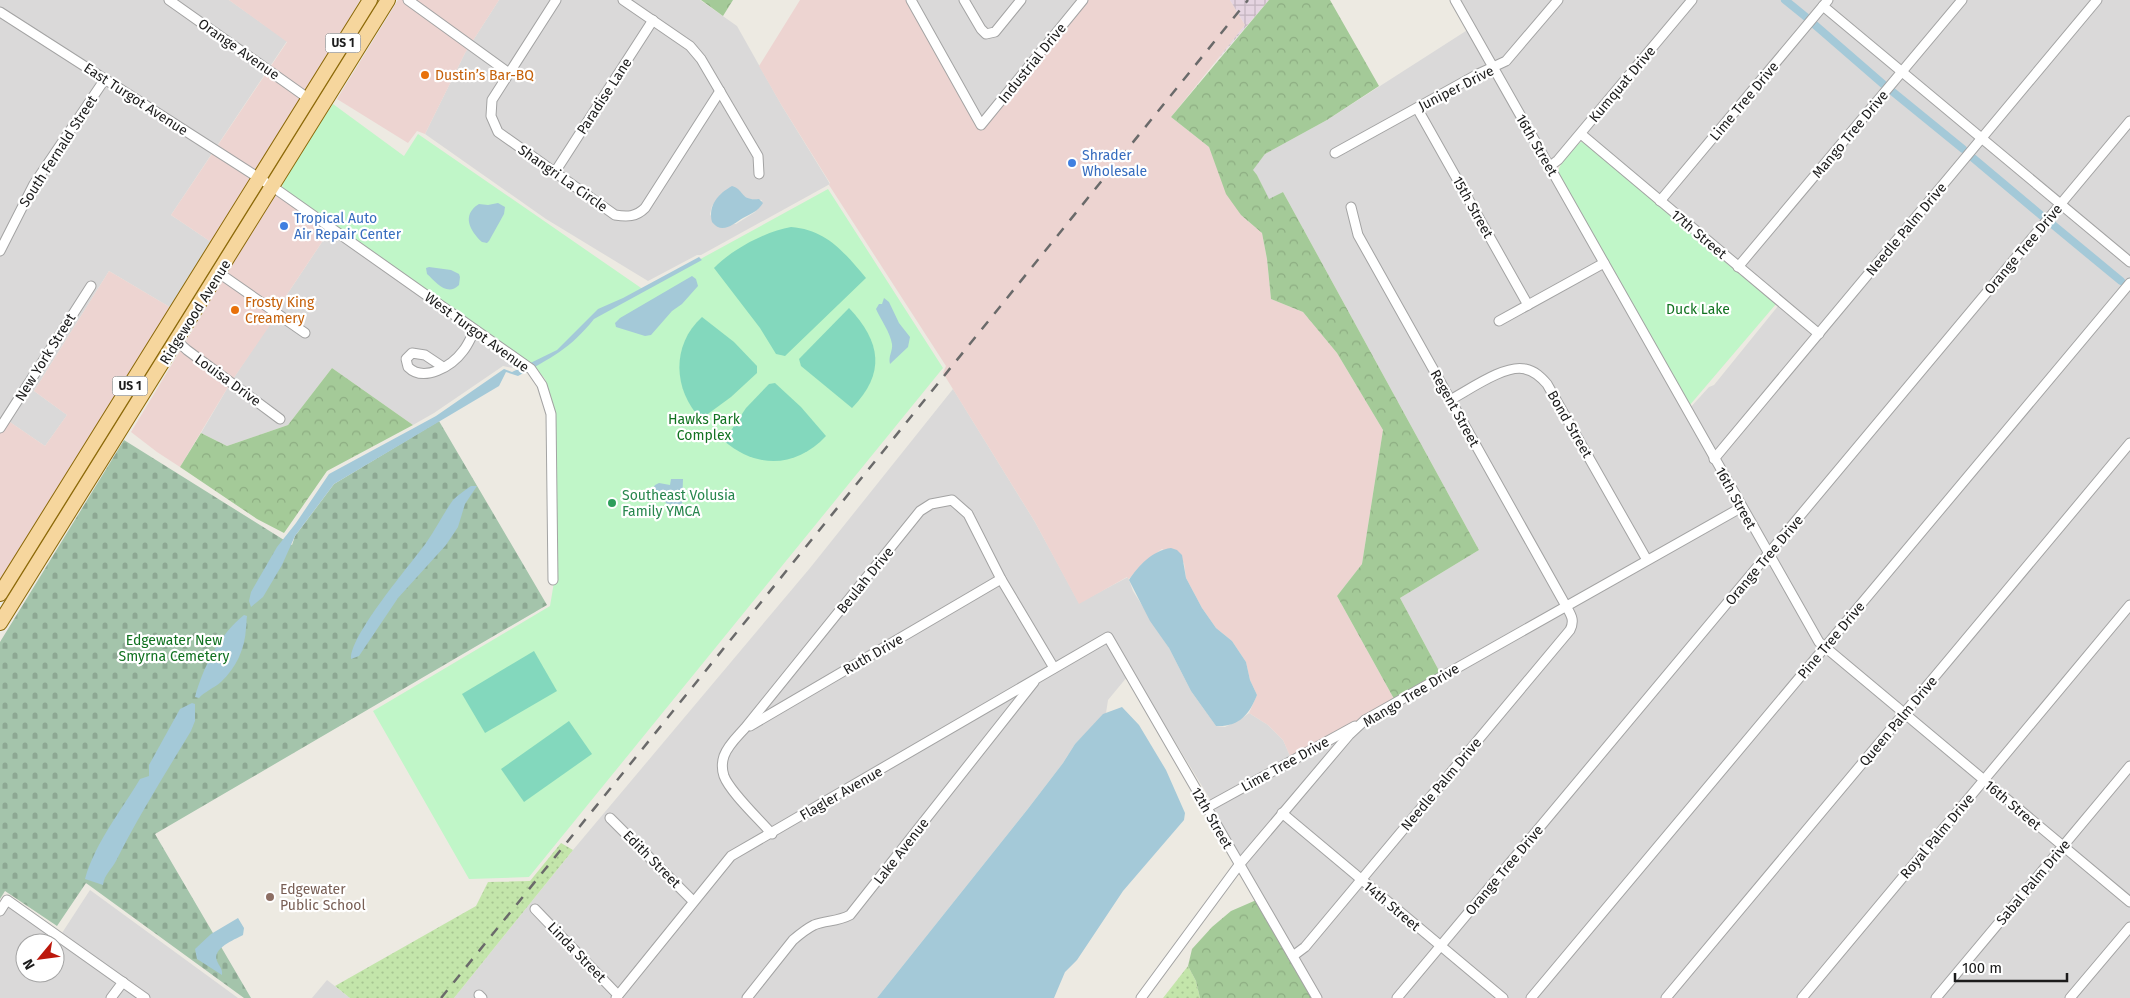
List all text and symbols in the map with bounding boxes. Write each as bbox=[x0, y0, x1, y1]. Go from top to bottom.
street label: Orange Avenue bbox=[195, 15, 283, 84]
street label: Industrial Drive bbox=[995, 20, 1070, 107]
road number: US 1 bbox=[326, 34, 360, 52]
street label: Kumquat Drive bbox=[1586, 43, 1659, 126]
street label: Paradise Lane bbox=[573, 55, 636, 138]
street label: Lime Tree Drive bbox=[1706, 58, 1782, 144]
street label: East Turgot Avenue bbox=[81, 59, 191, 139]
street label: Juniper Drive bbox=[1416, 62, 1497, 115]
place label: Dustin’s Bar-BQ bbox=[435, 67, 534, 84]
marker: Dustin’s Bar-BQ bbox=[419, 69, 431, 81]
street label: Mango Tree Drive bbox=[1809, 87, 1892, 182]
street label: South Fernald Street bbox=[16, 91, 101, 210]
street label: 16th Street bbox=[1512, 111, 1562, 180]
street label: Shangri La Circle bbox=[515, 141, 611, 216]
place label: Shrader Wholesale bbox=[1082, 147, 1147, 180]
marker: Shrader Wholesale bbox=[1066, 157, 1078, 169]
street label: 15th Street bbox=[1449, 173, 1497, 242]
street label: Needle Palm Drive bbox=[1863, 179, 1950, 279]
street label: Orange Tree Drive bbox=[1981, 201, 2066, 298]
street label: 17th Street bbox=[1667, 206, 1731, 263]
place label: Tropical Auto Air Repair Center bbox=[294, 210, 402, 243]
marker: Tropical Auto Air Repair Center bbox=[278, 220, 290, 232]
street label: Ridgewood Avenue bbox=[156, 257, 235, 368]
street label: West Turgot Avenue bbox=[421, 289, 532, 376]
place label: Frosty King Creamery bbox=[245, 294, 315, 327]
park label: Duck Lake bbox=[1666, 301, 1730, 318]
marker: Frosty King Creamery bbox=[229, 304, 241, 316]
street label: New York Street bbox=[12, 309, 80, 404]
street label: Louisa Drive bbox=[191, 351, 264, 410]
street label: Regent Street bbox=[1426, 367, 1483, 451]
road number: US 1 bbox=[112, 376, 148, 396]
street label: Bond Street bbox=[1543, 388, 1596, 462]
park label: Hawks Park Complex bbox=[668, 411, 741, 444]
street label: 16th Street bbox=[1712, 464, 1760, 533]
place label: Southeast Volusia Family YMCA bbox=[622, 487, 735, 520]
marker: Southeast Volusia Family YMCA bbox=[606, 497, 618, 509]
street label: Orange Tree Drive bbox=[1722, 512, 1807, 609]
street label: Beulah Drive bbox=[833, 544, 897, 617]
street label: Pine Tree Drive bbox=[1794, 598, 1869, 682]
street label: Ruth Drive bbox=[840, 630, 906, 678]
park label: Edgewater New Smyrna Cemetery bbox=[119, 632, 230, 665]
street label: Mango Tree Drive bbox=[1360, 660, 1462, 731]
street label: Queen Palm Drive bbox=[1856, 673, 1941, 770]
street label: Lime Tree Drive bbox=[1238, 733, 1332, 796]
street label: Needle Palm Drive bbox=[1398, 734, 1485, 834]
street label: Flagler Avenue bbox=[797, 763, 886, 824]
street label: 16th Street bbox=[1981, 777, 2045, 835]
street label: 12th Street bbox=[1187, 785, 1236, 853]
street label: Royal Palm Drive bbox=[1897, 790, 1978, 882]
street label: Lake Avenue bbox=[870, 815, 933, 888]
street label: Orange Tree Drive bbox=[1462, 822, 1547, 919]
street label: Edith Street bbox=[619, 827, 685, 892]
street label: Sabal Palm Drive bbox=[1993, 836, 2074, 928]
street label: 14th Street bbox=[1360, 878, 1424, 936]
place label: Edgewater Public School bbox=[280, 881, 366, 914]
marker: Edgewater Public School bbox=[264, 891, 276, 903]
street label: Linda Street bbox=[544, 919, 610, 987]
north arrow bbox=[15, 933, 65, 983]
scale bar bbox=[1955, 950, 2068, 982]
text: N bbox=[19, 956, 39, 972]
text: 100 m bbox=[1962, 959, 2002, 977]

